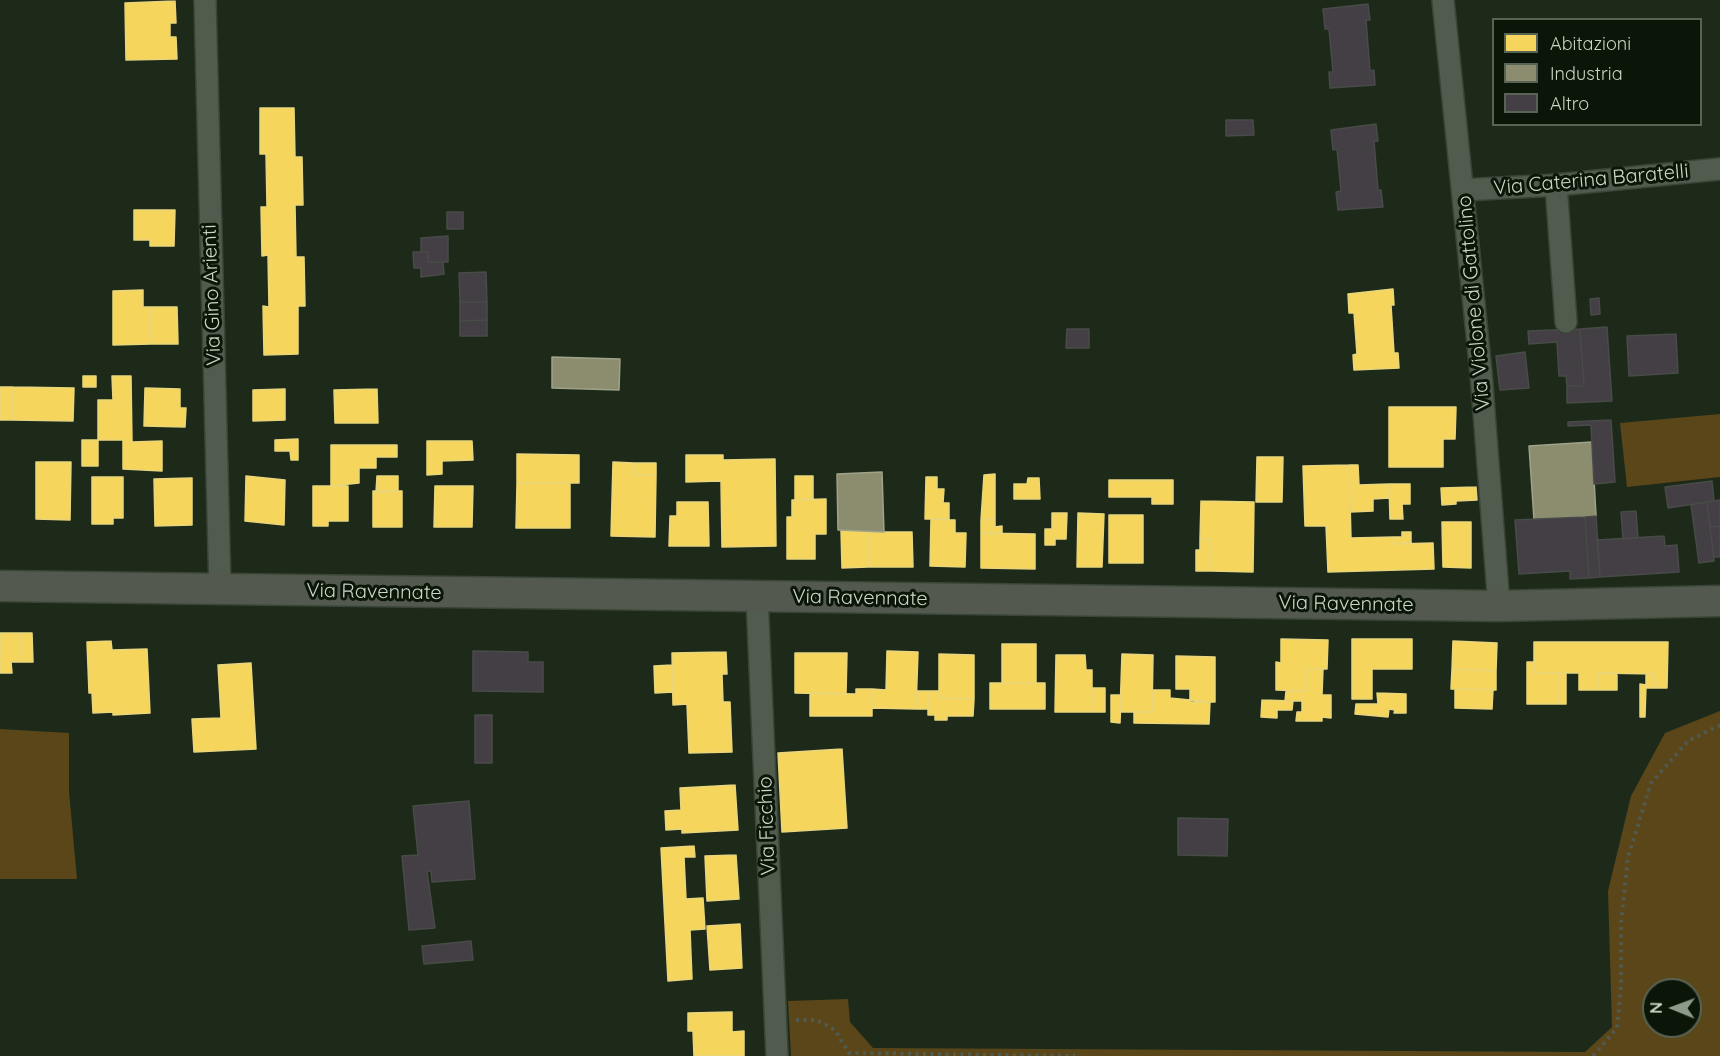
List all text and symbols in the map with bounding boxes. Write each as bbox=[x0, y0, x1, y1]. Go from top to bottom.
legend bbox=[1492, 18, 1702, 126]
text: Abitazioni bbox=[1550, 32, 1631, 55]
text: Industria bbox=[1550, 62, 1623, 85]
text: Altro bbox=[1550, 92, 1589, 115]
street label: Via Caterina Baratelli bbox=[1493, 160, 1689, 200]
street label: Via Violone di Gattolino bbox=[1453, 194, 1495, 412]
street label: Via Gino Arienti bbox=[198, 224, 226, 366]
street label: Via Ravennate bbox=[306, 579, 442, 605]
street label: Via Ravennate bbox=[792, 585, 928, 611]
street label: Via Ravennate bbox=[1278, 591, 1414, 617]
street label: Via Ficchio bbox=[753, 776, 781, 876]
north arrow bbox=[1642, 978, 1702, 1038]
text: N bbox=[1646, 1002, 1666, 1014]

